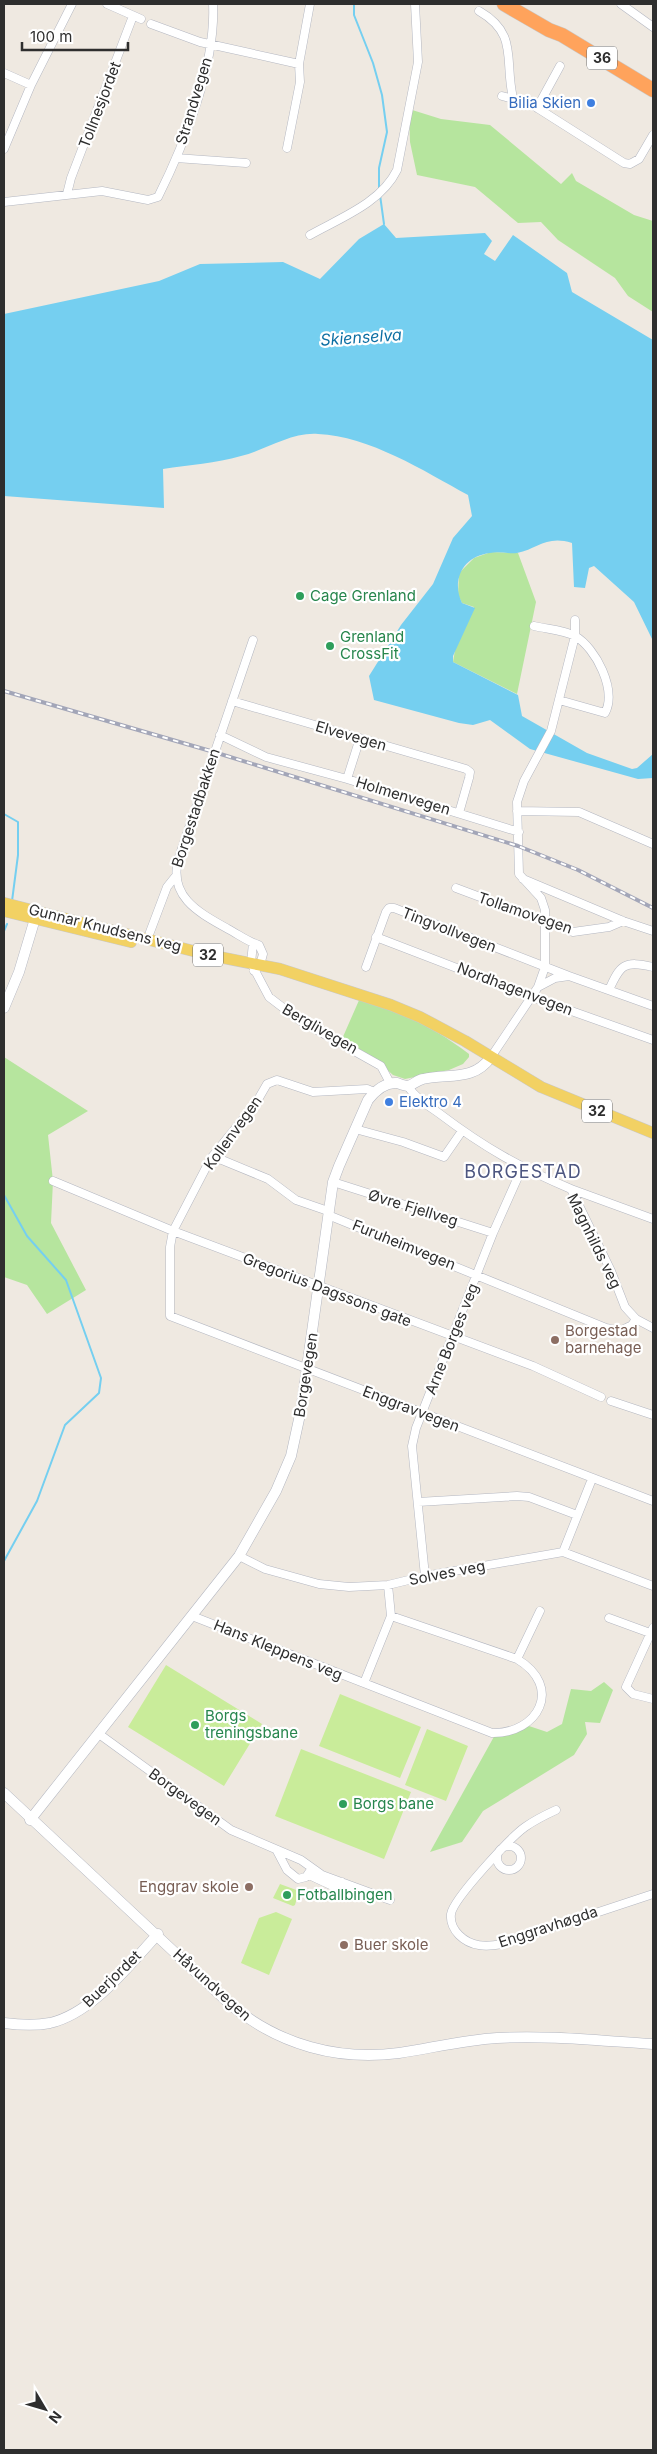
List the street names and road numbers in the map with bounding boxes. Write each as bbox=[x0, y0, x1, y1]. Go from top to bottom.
road number: 36 bbox=[587, 46, 617, 70]
street label: Strandvegen bbox=[171, 55, 216, 147]
street label: Tollnesjordet bbox=[74, 59, 125, 151]
street label: Elvevegen bbox=[313, 716, 389, 755]
street label: Borgestadbakken bbox=[167, 746, 224, 870]
street label: Holmenvegen bbox=[354, 772, 453, 819]
street label: Tollamovegen bbox=[475, 887, 575, 938]
street label: Gunnar Knudsens veg bbox=[27, 899, 183, 956]
street label: Tingvollvegen bbox=[399, 903, 499, 956]
road number: 32 bbox=[193, 944, 223, 966]
street label: Nordhagenvegen bbox=[455, 958, 576, 1019]
street label: Berglivegen bbox=[279, 999, 361, 1058]
street label: Kollenvegen bbox=[199, 1092, 266, 1173]
road number: 32 bbox=[582, 1100, 612, 1122]
street label: Øvre Fjellveg bbox=[366, 1185, 460, 1230]
street label: Magnhilds veg bbox=[563, 1190, 626, 1291]
street label: Furuheimvegen bbox=[350, 1215, 459, 1274]
street label: Gregorius Dagssons gate bbox=[240, 1249, 414, 1331]
street label: Arne Borges veg bbox=[421, 1280, 483, 1397]
street label: Borgevegen bbox=[289, 1331, 322, 1419]
street label: Enggravvegen bbox=[360, 1381, 462, 1436]
street label: Solves veg bbox=[407, 1556, 487, 1589]
street label: Hans Kleppens veg bbox=[211, 1615, 345, 1684]
street label: Borgevegen bbox=[145, 1764, 225, 1829]
street label: Enggravhøgda bbox=[496, 1902, 600, 1952]
street label: Håvundvegen bbox=[169, 1945, 255, 2025]
street label: Buerjordet bbox=[78, 1946, 145, 2011]

